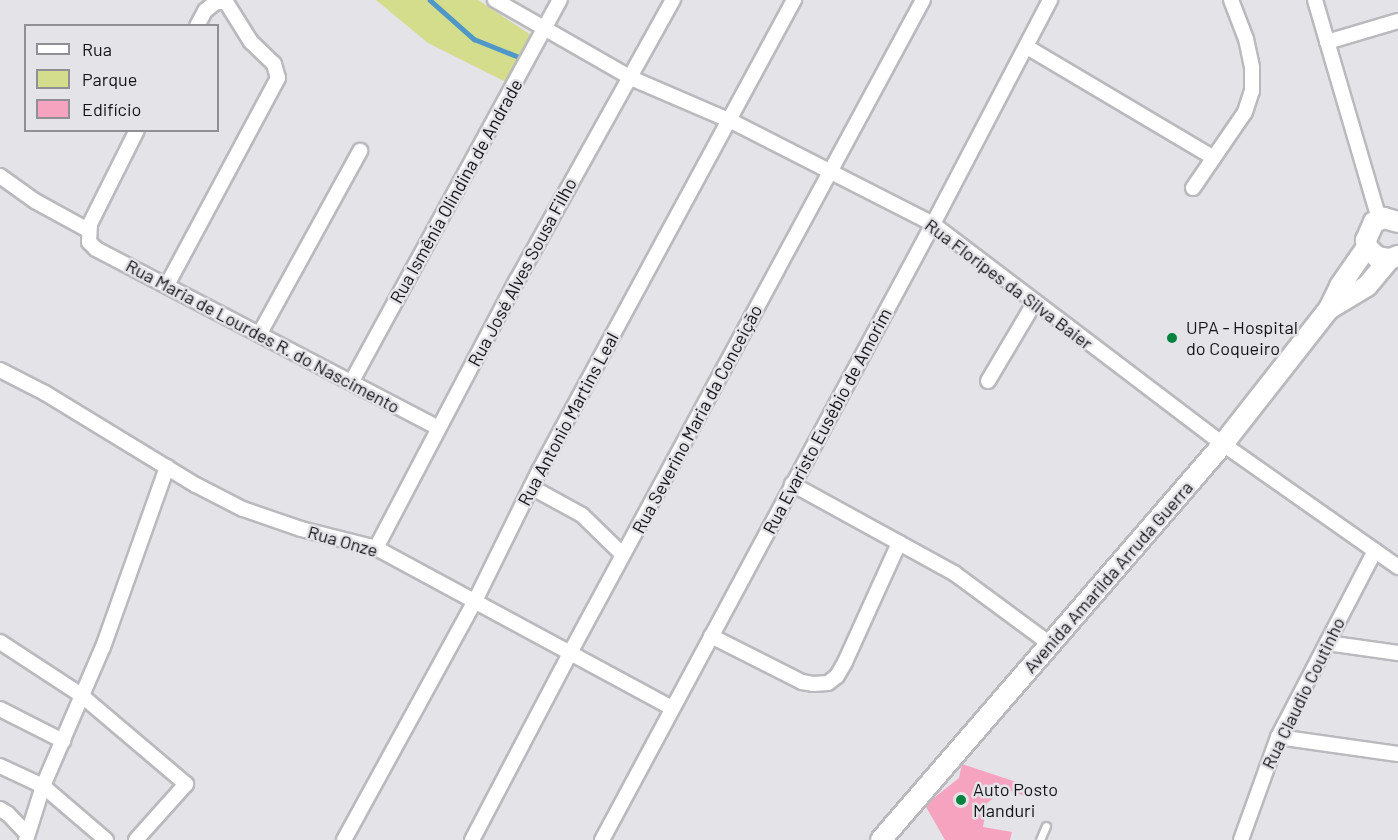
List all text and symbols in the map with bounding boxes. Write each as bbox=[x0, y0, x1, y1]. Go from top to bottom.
legend bbox=[24, 24, 219, 132]
text: Rua bbox=[82, 38, 112, 60]
text: Parque bbox=[82, 68, 137, 90]
street label: Rua Ismênia Olindina de Andrade bbox=[385, 75, 527, 307]
text: Edifício bbox=[82, 98, 141, 120]
street label: Rua José Alves Sousa Filho bbox=[463, 174, 581, 370]
street label: Rua Floripes da Silva Baier bbox=[921, 214, 1097, 354]
street label: Rua Maria de Lourdes R. do Nascimento bbox=[122, 254, 404, 418]
street label: Rua Severino Maria da Conceição bbox=[627, 301, 767, 537]
street label: Rua Evaristo Eusébio de Amorim bbox=[758, 304, 896, 538]
place label: UPA - Hospital do Coqueiro bbox=[1186, 317, 1298, 360]
street label: Rua Antonio Martins Leal bbox=[513, 329, 623, 509]
marker: UPA - Hospital do Coqueiro bbox=[1163, 329, 1181, 347]
street label: Avenida Amarilda Arruda Guerra bbox=[1019, 477, 1197, 677]
street label: Rua Onze bbox=[305, 521, 381, 561]
street label: Rua Claudio Coutinho bbox=[1257, 614, 1349, 772]
place label: Auto Posto Manduri bbox=[973, 779, 1058, 822]
marker: Auto Posto Manduri bbox=[954, 793, 968, 807]

